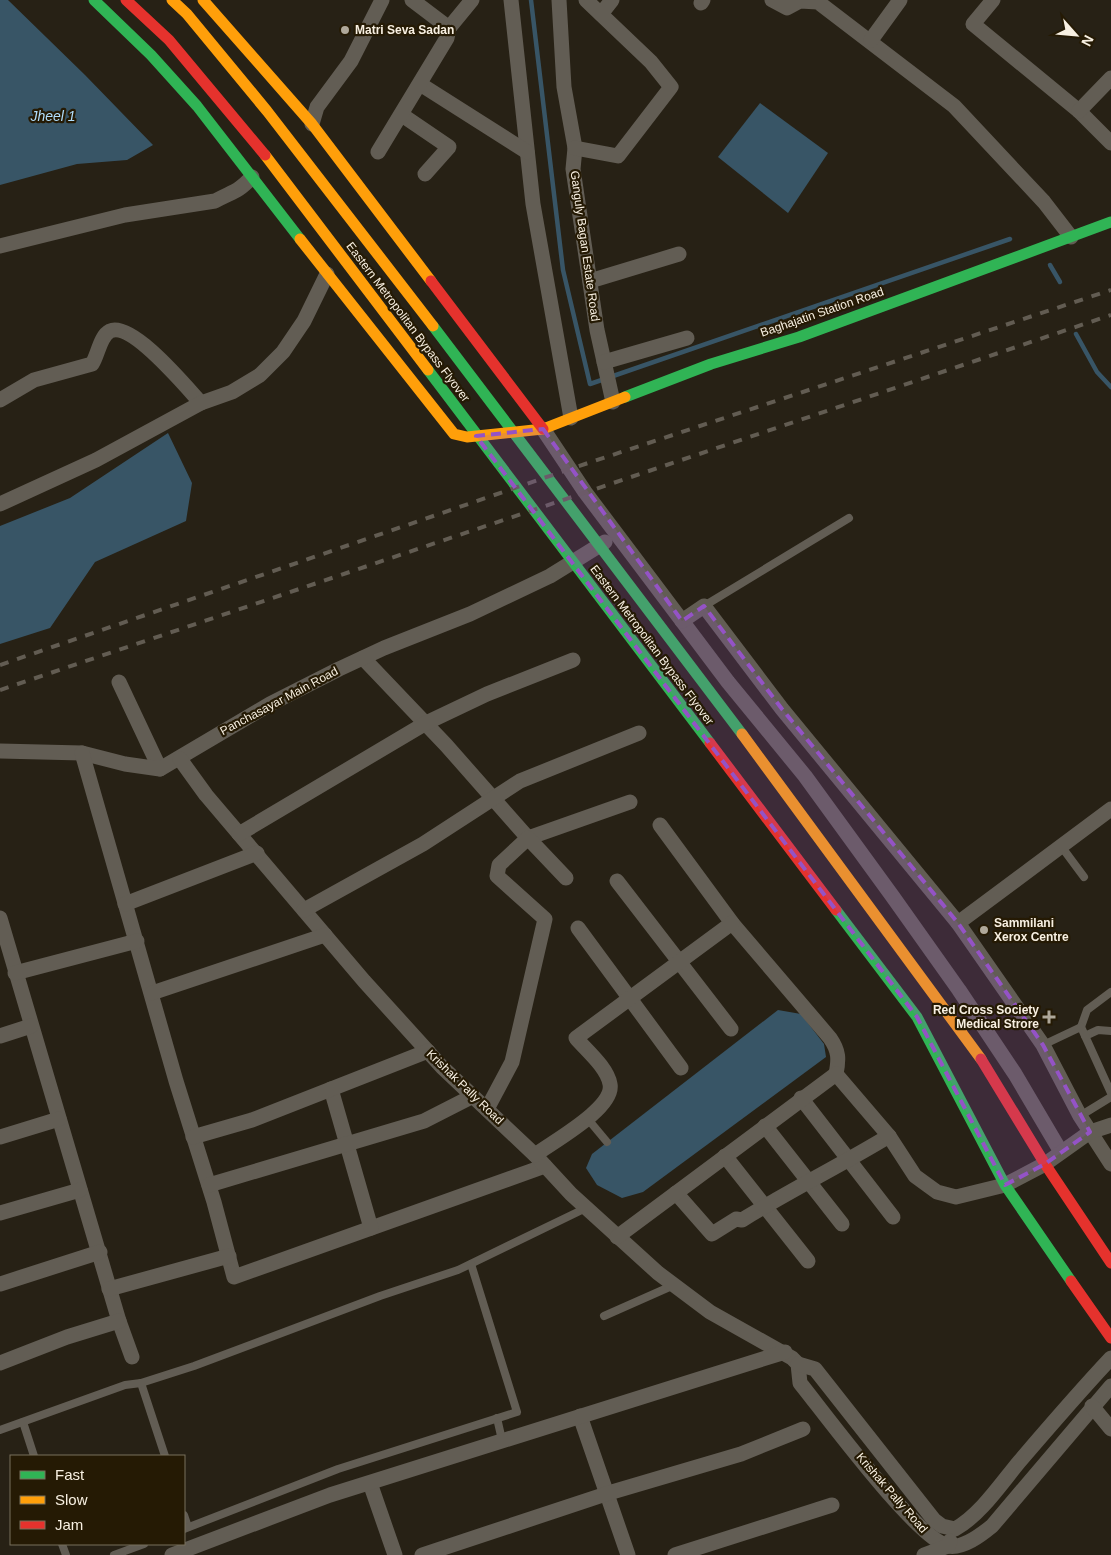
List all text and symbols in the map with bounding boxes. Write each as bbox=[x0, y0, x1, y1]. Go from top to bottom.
north arrow bbox=[1051, 10, 1101, 60]
place label: Matri Seva Sadan bbox=[355, 23, 454, 37]
marker: Matri Seva Sadan bbox=[339, 24, 351, 36]
text: N bbox=[1078, 33, 1097, 49]
water label: Jheel 1 bbox=[29, 108, 76, 124]
street label: Ganguly Bagan Estate Road bbox=[567, 170, 603, 322]
street label: Eastern Metropolitan Bypass Flyover bbox=[343, 239, 473, 405]
street label: Baghajatin Station Road bbox=[759, 284, 885, 340]
street label: Eastern Metropolitan Bypass Flyover bbox=[587, 562, 717, 728]
street label: Panchasayar Main Road bbox=[218, 664, 340, 738]
place label: Sammilani Xerox Centre bbox=[994, 916, 1069, 944]
marker: Sammilani Xerox Centre bbox=[978, 924, 990, 936]
place label: Red Cross Society Medical Strore bbox=[933, 1003, 1039, 1031]
marker: Red Cross Society Medical Strore bbox=[1043, 1011, 1055, 1023]
street label: Krishak Pally Road bbox=[424, 1047, 506, 1127]
street label: Krishak Pally Road bbox=[853, 1450, 931, 1536]
legend bbox=[10, 1455, 185, 1545]
text: Fast bbox=[55, 1466, 85, 1483]
text: Slow bbox=[55, 1491, 88, 1508]
text: Jam bbox=[55, 1516, 83, 1533]

